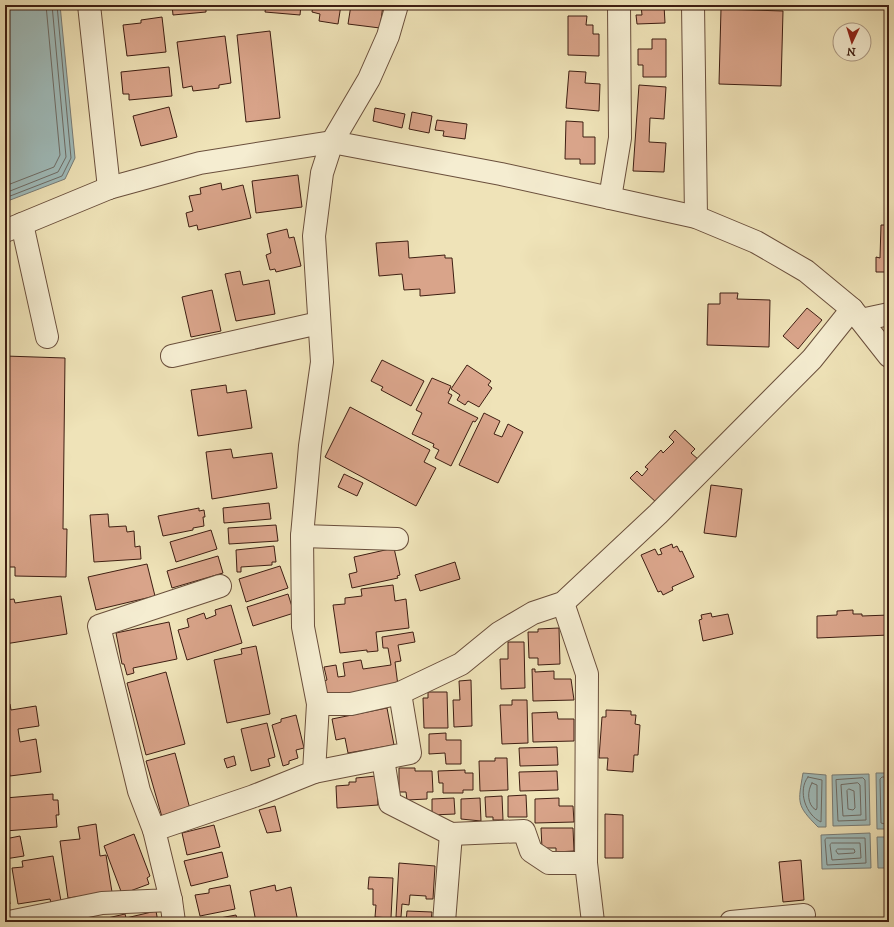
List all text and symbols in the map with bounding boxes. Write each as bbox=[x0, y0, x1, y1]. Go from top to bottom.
north arrow bbox=[832, 22, 872, 62]
text: N bbox=[846, 44, 856, 58]

